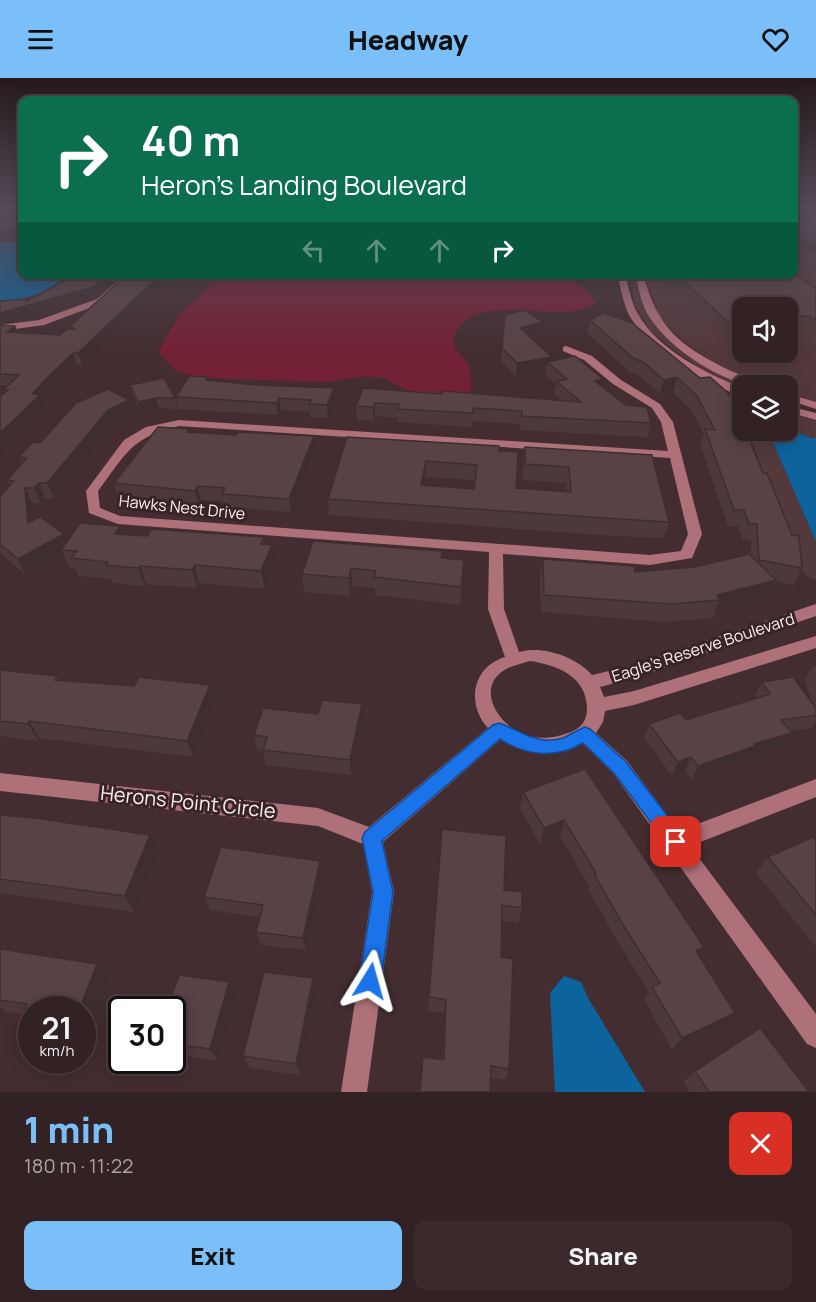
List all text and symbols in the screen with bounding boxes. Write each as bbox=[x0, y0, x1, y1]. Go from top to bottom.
text: Headway bbox=[348, 21, 468, 58]
icon: menu bbox=[24, 23, 57, 56]
icon: heart bbox=[759, 23, 792, 56]
text: 40 m bbox=[141, 111, 240, 169]
icon: right bbox=[42, 120, 120, 198]
text: Heron's Landing Boulevard bbox=[141, 166, 467, 203]
icon: left bbox=[297, 234, 330, 267]
icon: ahead bbox=[360, 234, 393, 267]
icon: ahead bbox=[423, 234, 456, 267]
icon: right bbox=[486, 234, 519, 267]
map controls bbox=[732, 297, 798, 441]
button: sound bbox=[732, 297, 798, 363]
button: layers bbox=[732, 375, 798, 441]
street label: Hawks Nest Drive bbox=[118, 489, 246, 525]
street label: Eagle's Reserve Boulevard bbox=[609, 607, 797, 687]
street label: Herons Point Circle bbox=[99, 779, 277, 824]
pin bbox=[650, 816, 701, 867]
icon: arrive bbox=[659, 825, 692, 858]
position arrow bbox=[338, 949, 402, 1013]
speed limit sign: 30 bbox=[108, 996, 186, 1074]
text: 21 bbox=[41, 1007, 73, 1048]
text: km/h bbox=[40, 1040, 74, 1061]
text: 1 min bbox=[24, 1105, 114, 1154]
button: close bbox=[729, 1112, 792, 1175]
text: 180 m · 11:22 bbox=[24, 1152, 133, 1179]
button: Exit bbox=[24, 1221, 402, 1290]
button: Share bbox=[414, 1221, 792, 1290]

